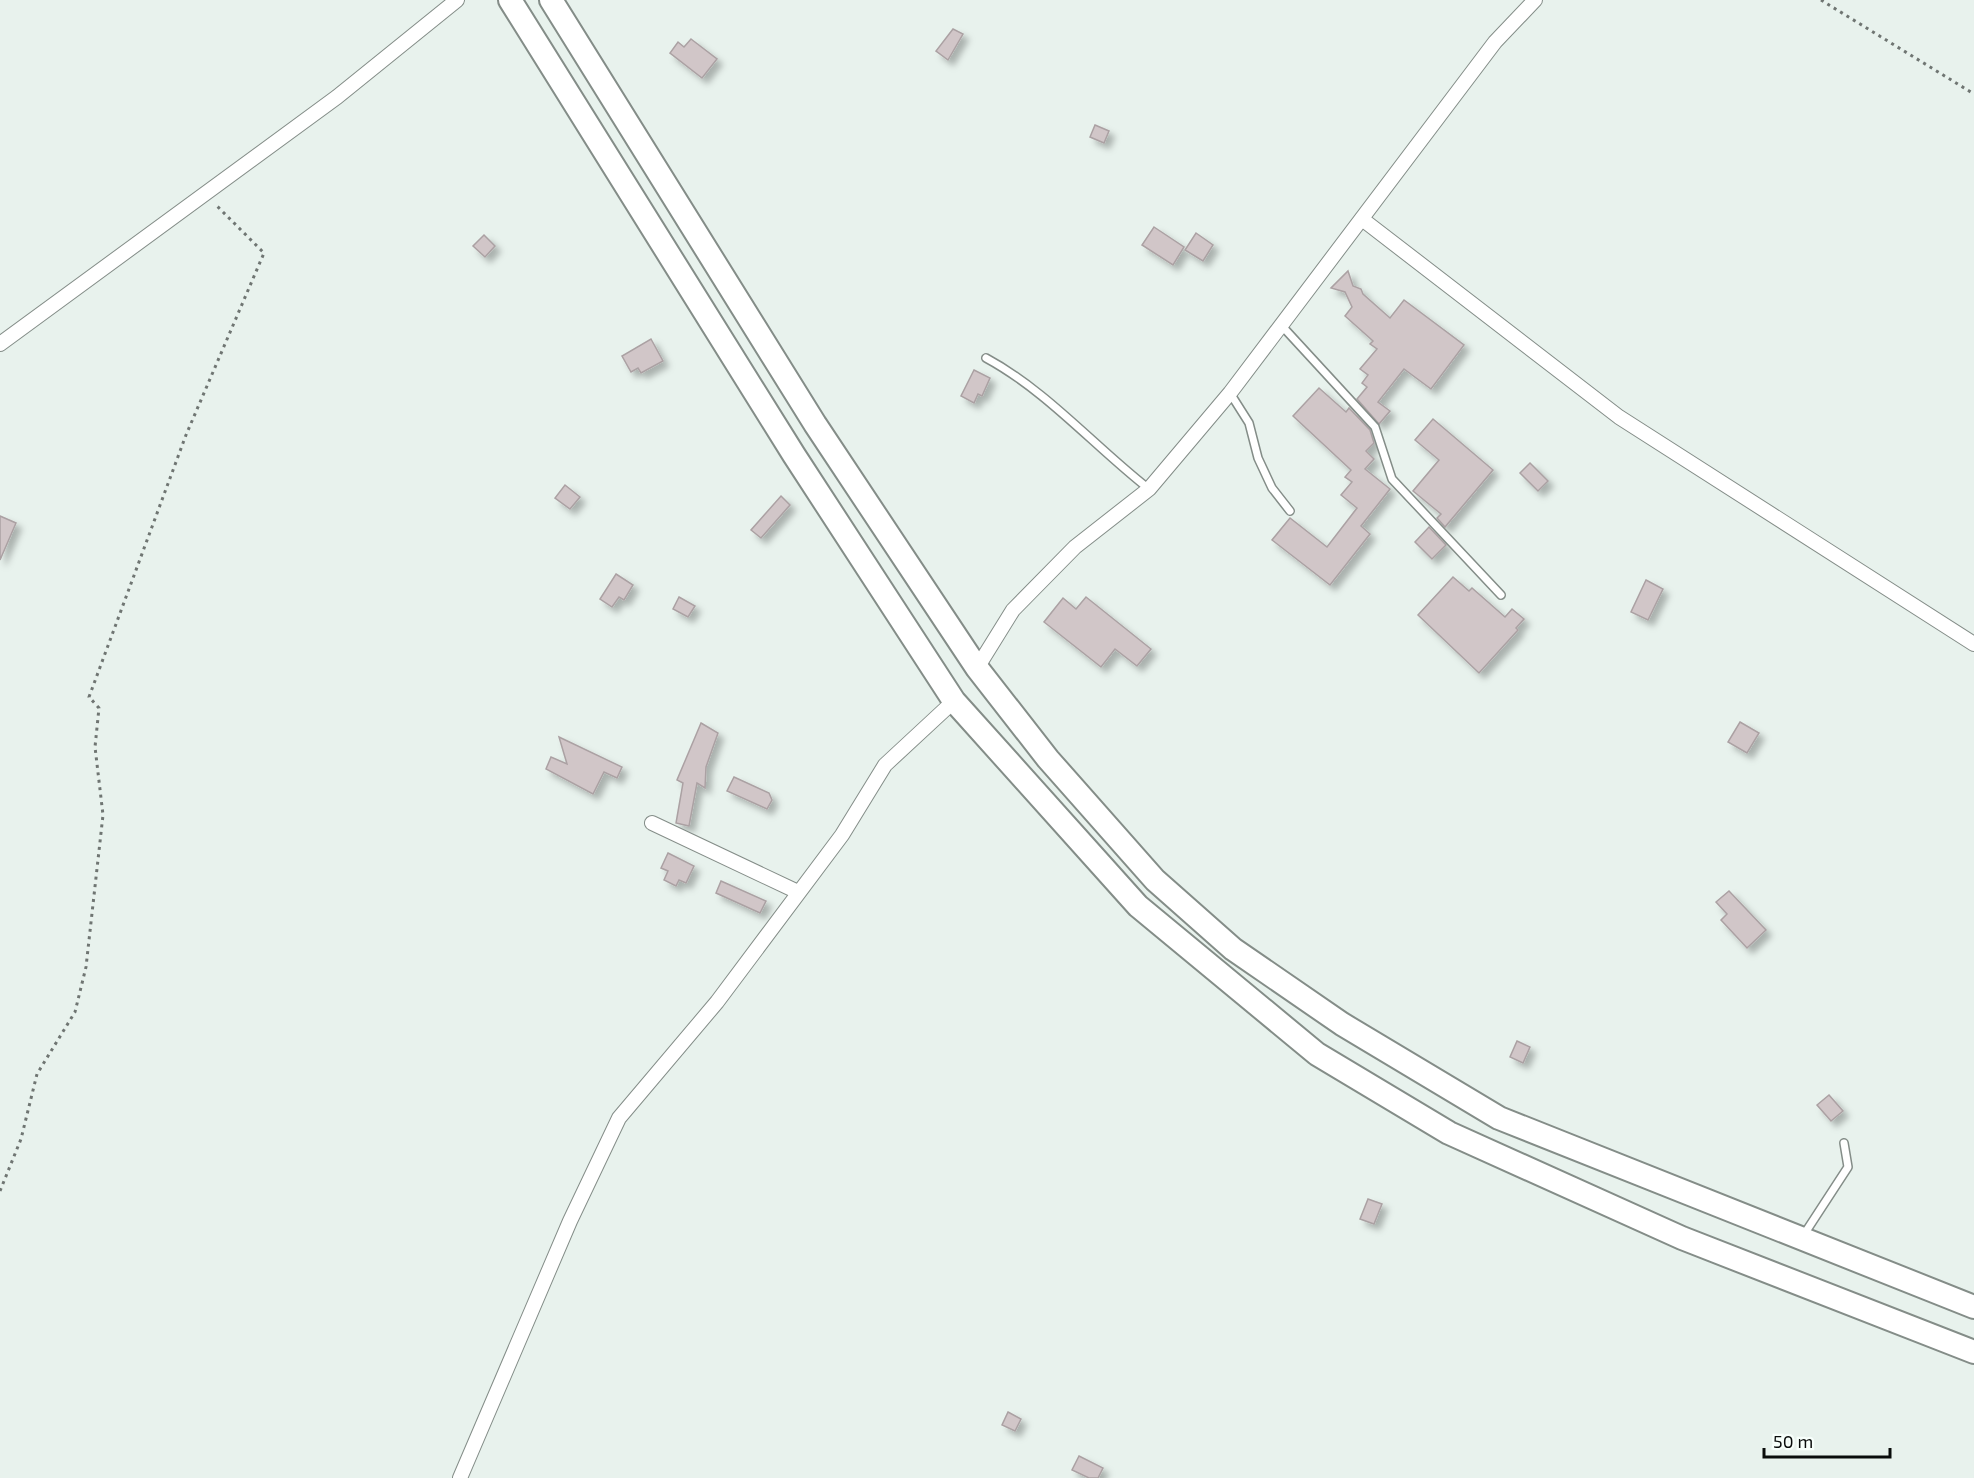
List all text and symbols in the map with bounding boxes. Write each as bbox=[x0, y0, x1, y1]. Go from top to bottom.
scale bar bbox=[1764, 1421, 1890, 1459]
text: 50 m bbox=[1773, 1430, 1813, 1452]

